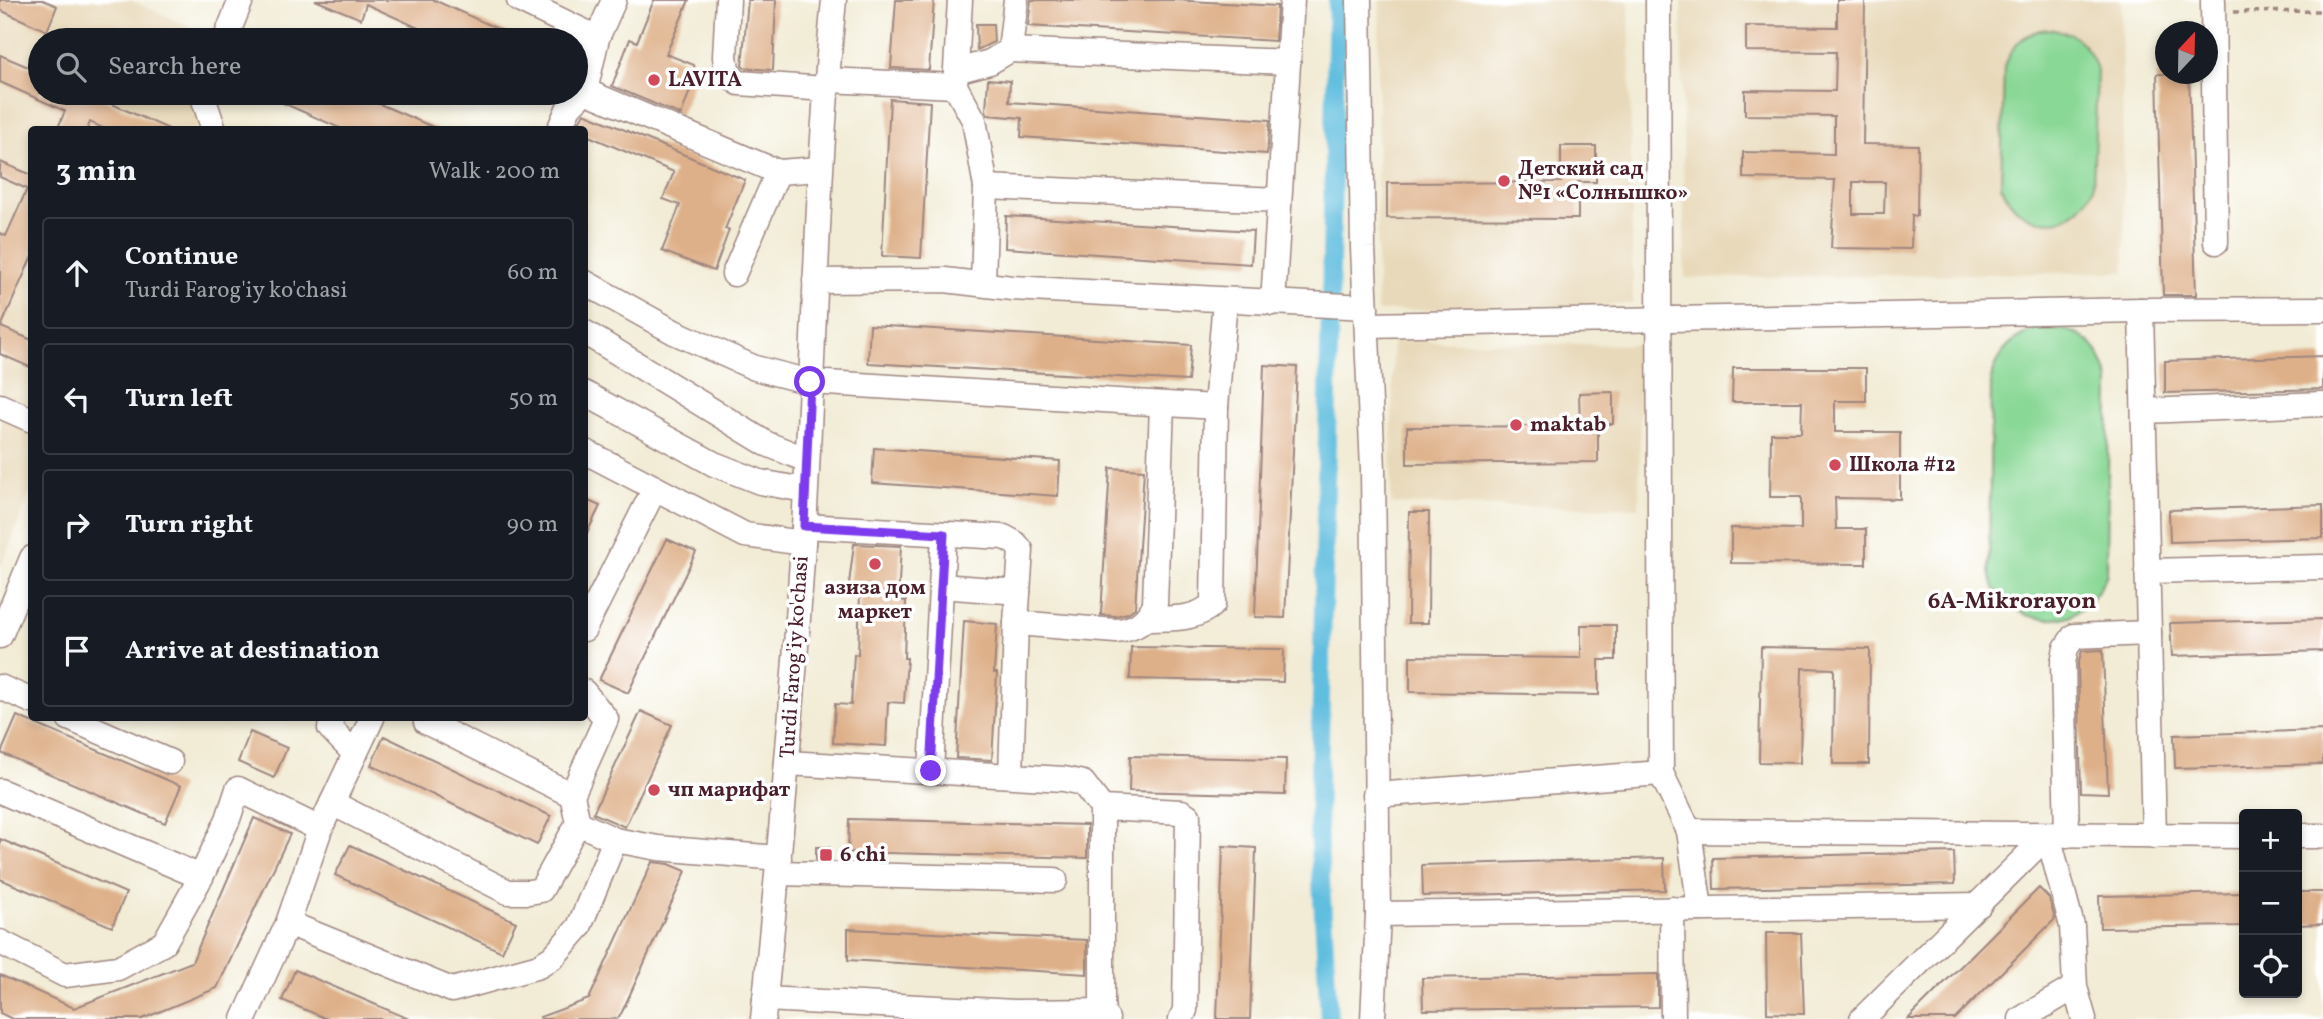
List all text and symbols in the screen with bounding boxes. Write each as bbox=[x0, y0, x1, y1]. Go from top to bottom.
north arrow bbox=[2155, 21, 2218, 84]
search box bbox=[28, 28, 588, 105]
icon: search bbox=[52, 48, 90, 86]
text: Search here bbox=[108, 49, 241, 85]
place label: LAVITA bbox=[668, 66, 742, 95]
marker: LAVITA bbox=[646, 72, 662, 88]
text: 3 min bbox=[56, 151, 137, 193]
place label: Детский сад №1 «Солнышко» bbox=[1518, 155, 1688, 208]
text: Walk · 200 m bbox=[429, 156, 560, 188]
marker: Детский сад №1 «Солнышко» bbox=[1496, 173, 1512, 189]
text: Continue bbox=[125, 239, 238, 275]
icon: ahead bbox=[58, 254, 96, 292]
text: 60 m bbox=[508, 257, 558, 289]
text: Turdi Farog'iy ko'chasi bbox=[125, 275, 347, 307]
route start bbox=[794, 366, 825, 397]
icon: left bbox=[58, 380, 96, 418]
text: Turn left bbox=[125, 381, 233, 417]
text: 50 m bbox=[509, 383, 558, 415]
place label: maktab bbox=[1530, 411, 1606, 440]
marker: maktab bbox=[1508, 417, 1524, 433]
place label: Школа #12 bbox=[1849, 451, 1956, 480]
marker: Школа #12 bbox=[1827, 457, 1843, 473]
icon: right bbox=[58, 506, 96, 544]
text: Turn right bbox=[125, 507, 253, 543]
text: 90 m bbox=[507, 509, 558, 541]
street label: Turdi Farog'iy ko'chasi bbox=[773, 555, 817, 759]
marker: азиза дом маркет bbox=[867, 556, 883, 572]
place label: азиза дом маркет bbox=[824, 574, 926, 627]
district label: 6A-Mikrorayon bbox=[1928, 586, 2096, 618]
icon: arrive bbox=[58, 632, 96, 670]
text: Arrive at destination bbox=[125, 633, 380, 669]
route end bbox=[915, 755, 946, 786]
place label: чп марифат bbox=[668, 776, 791, 805]
marker: чп марифат bbox=[646, 782, 662, 798]
map controls bbox=[2239, 809, 2302, 998]
button: + bbox=[2239, 809, 2302, 872]
place label: 6 chi bbox=[840, 841, 886, 870]
marker: 6 chi bbox=[818, 847, 834, 863]
button: − bbox=[2239, 872, 2302, 935]
button: locate bbox=[2239, 935, 2302, 998]

